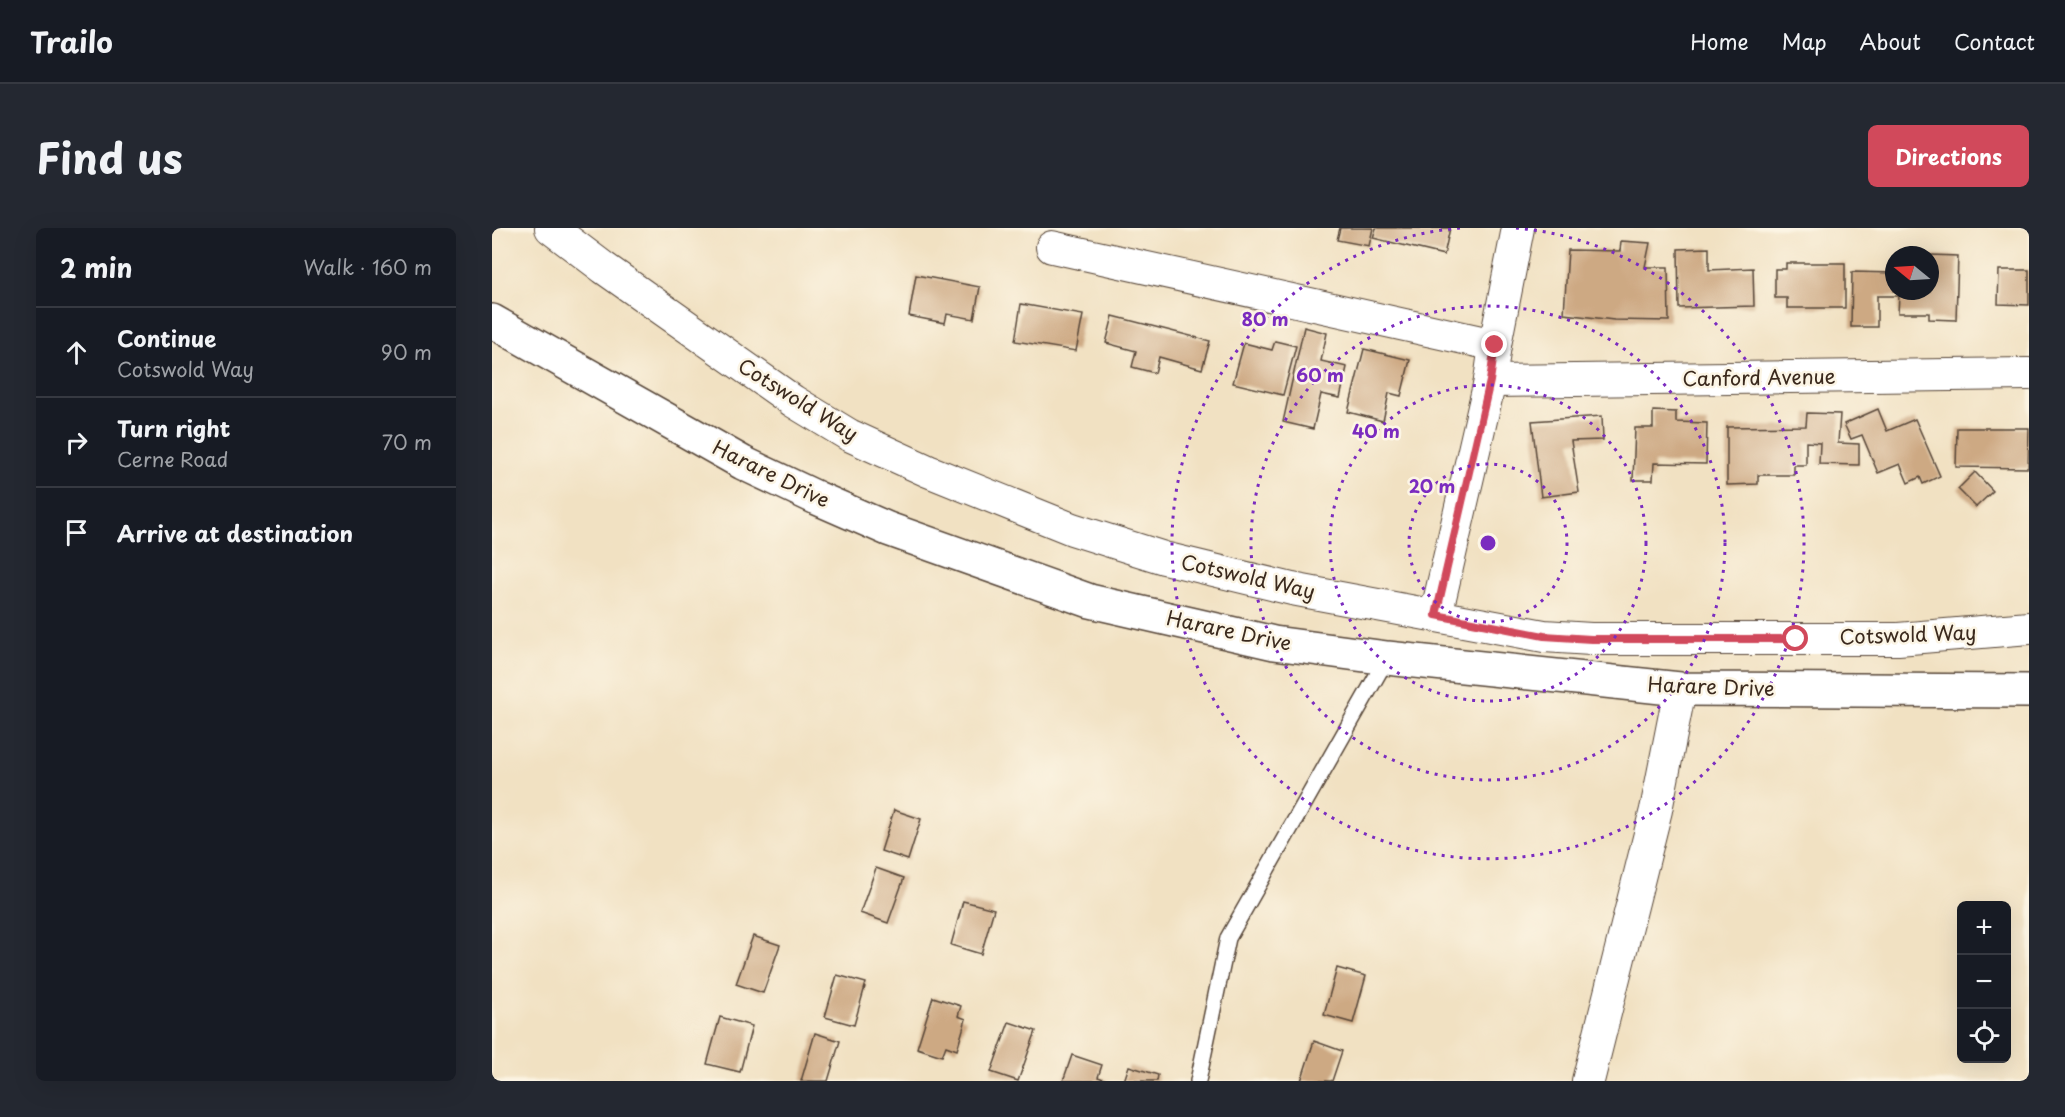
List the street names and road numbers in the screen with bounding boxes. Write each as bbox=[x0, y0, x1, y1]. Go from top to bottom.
street label: Cotswold Way bbox=[733, 350, 865, 448]
street label: Canford Avenue bbox=[1682, 361, 1836, 393]
street label: Harare Drive bbox=[708, 432, 835, 514]
street label: Cotswold Way bbox=[1178, 546, 1318, 606]
street label: Harare Drive bbox=[1164, 602, 1295, 658]
street label: Cotswold Way bbox=[1839, 617, 1977, 651]
street label: Harare Drive bbox=[1647, 669, 1775, 703]

